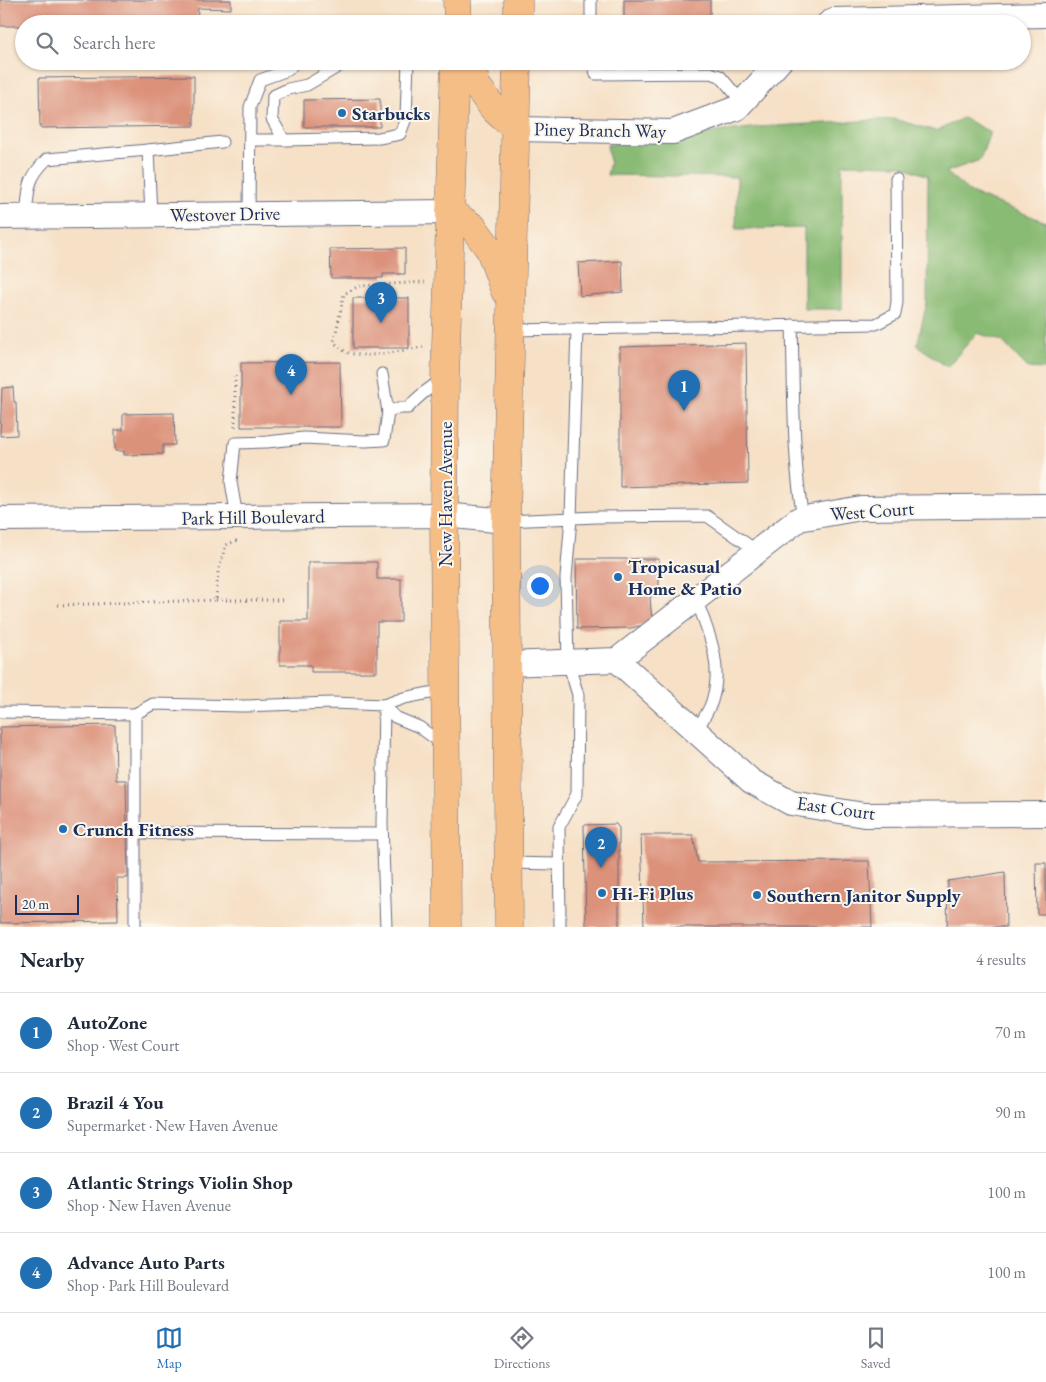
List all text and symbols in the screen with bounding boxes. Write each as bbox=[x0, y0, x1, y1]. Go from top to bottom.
search box bbox=[15, 15, 1031, 70]
icon: search bbox=[33, 29, 61, 57]
text: Search here bbox=[73, 30, 155, 55]
place label: Starbucks bbox=[352, 101, 430, 126]
marker: Starbucks bbox=[336, 107, 348, 119]
street label: Piney Branch Way bbox=[534, 116, 667, 144]
street label: Westover Drive bbox=[170, 201, 280, 227]
pin: 3 bbox=[365, 282, 397, 323]
pin: 4 bbox=[275, 354, 307, 395]
pin: 1 bbox=[668, 370, 700, 411]
street label: New Haven Avenue bbox=[433, 421, 458, 567]
street label: West Court bbox=[829, 496, 915, 526]
street label: Park Hill Boulevard bbox=[181, 503, 325, 531]
place label: Tropicasual Home & Patio bbox=[628, 554, 742, 601]
marker: Tropicasual Home & Patio bbox=[612, 571, 624, 583]
your location bbox=[527, 573, 553, 599]
street label: East Court bbox=[795, 790, 877, 826]
place label: Crunch Fitness bbox=[73, 817, 194, 842]
marker: Crunch Fitness bbox=[57, 823, 69, 835]
pin: 2 bbox=[585, 827, 617, 868]
place label: Hi-Fi Plus bbox=[612, 881, 694, 906]
place label: Southern Janitor Supply bbox=[767, 883, 962, 908]
marker: Hi-Fi Plus bbox=[596, 887, 608, 899]
marker: Southern Janitor Supply bbox=[751, 889, 763, 901]
scale bar bbox=[15, 892, 79, 915]
text: 20 m bbox=[22, 895, 49, 913]
text: Nearby bbox=[20, 946, 84, 973]
text: 4 results bbox=[976, 949, 1026, 970]
text: AutoZone bbox=[67, 1010, 147, 1035]
text: 1 bbox=[32, 1022, 40, 1043]
text: 70 m bbox=[995, 1022, 1026, 1043]
text: Shop · West Court bbox=[67, 1035, 179, 1056]
text: Brazil 4 You bbox=[67, 1090, 164, 1115]
text: 2 bbox=[32, 1102, 40, 1123]
text: 90 m bbox=[995, 1102, 1026, 1123]
text: Supermarket · New Haven Avenue bbox=[67, 1115, 278, 1136]
text: Atlantic Strings Violin Shop bbox=[67, 1170, 293, 1195]
text: 3 bbox=[32, 1182, 40, 1203]
text: 100 m bbox=[987, 1182, 1026, 1203]
text: Shop · New Haven Avenue bbox=[67, 1195, 231, 1216]
text: Advance Auto Parts bbox=[67, 1250, 225, 1275]
text: 4 bbox=[32, 1262, 40, 1283]
text: 100 m bbox=[987, 1262, 1026, 1283]
text: Shop · Park Hill Boulevard bbox=[67, 1275, 229, 1296]
tab: Map bbox=[155, 1324, 183, 1372]
tab: Directions bbox=[494, 1324, 550, 1372]
tab: Saved bbox=[861, 1324, 891, 1372]

